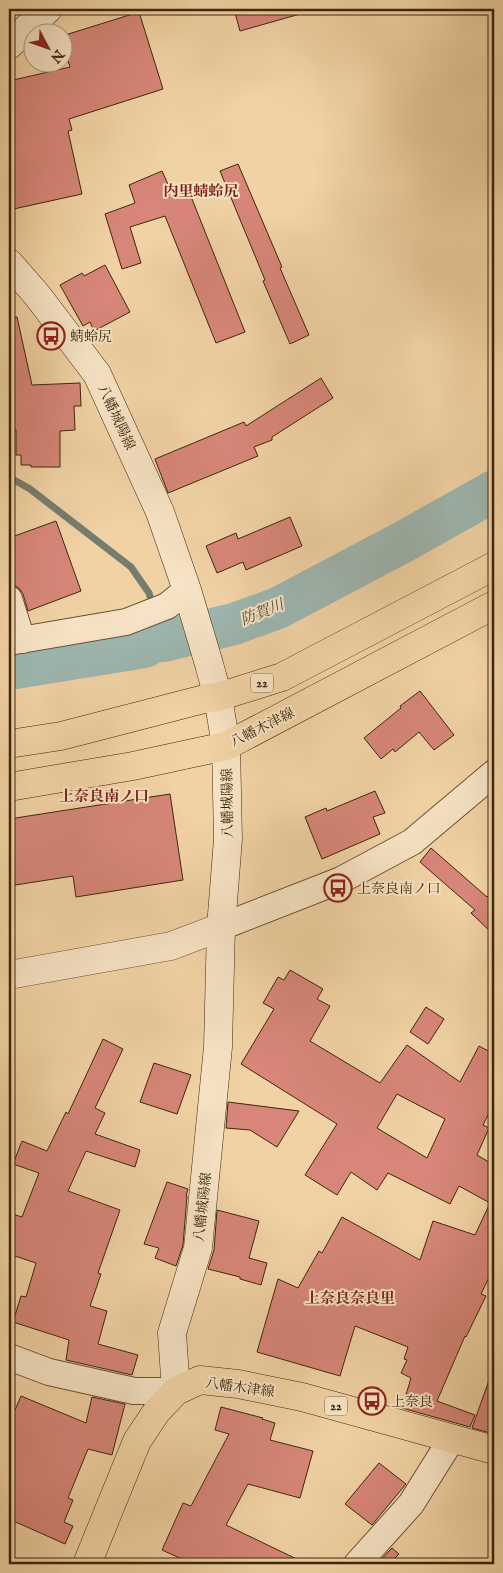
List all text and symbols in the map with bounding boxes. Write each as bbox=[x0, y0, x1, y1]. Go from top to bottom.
north arrow bbox=[22, 22, 72, 72]
text: N bbox=[46, 45, 68, 66]
district label: 内里蜻蛉尻 bbox=[163, 182, 239, 201]
bus stop icon: 蜻蛉尻 bbox=[36, 321, 66, 351]
place label: 蜻蛉尻 bbox=[70, 328, 112, 346]
street label: 八幡城陽線 bbox=[93, 382, 139, 453]
water label: 防賀川 bbox=[238, 594, 288, 630]
road number: 22 bbox=[251, 674, 273, 692]
street label: 八幡木津線 bbox=[227, 704, 298, 752]
street label: 八幡城陽線 bbox=[218, 768, 238, 838]
district label: 上奈良南ノ口 bbox=[59, 787, 149, 806]
bus stop icon: 上奈良南ノ口 bbox=[323, 873, 353, 903]
place label: 上奈良南ノ口 bbox=[357, 880, 441, 898]
street label: 八幡城陽線 bbox=[190, 1171, 216, 1243]
district label: 上奈良奈良里 bbox=[305, 1289, 395, 1308]
street label: 八幡木津線 bbox=[204, 1374, 276, 1402]
bus stop icon: 上奈良 bbox=[357, 1386, 387, 1416]
place label: 上奈良 bbox=[391, 1393, 433, 1411]
road number: 22 bbox=[325, 1396, 347, 1415]

